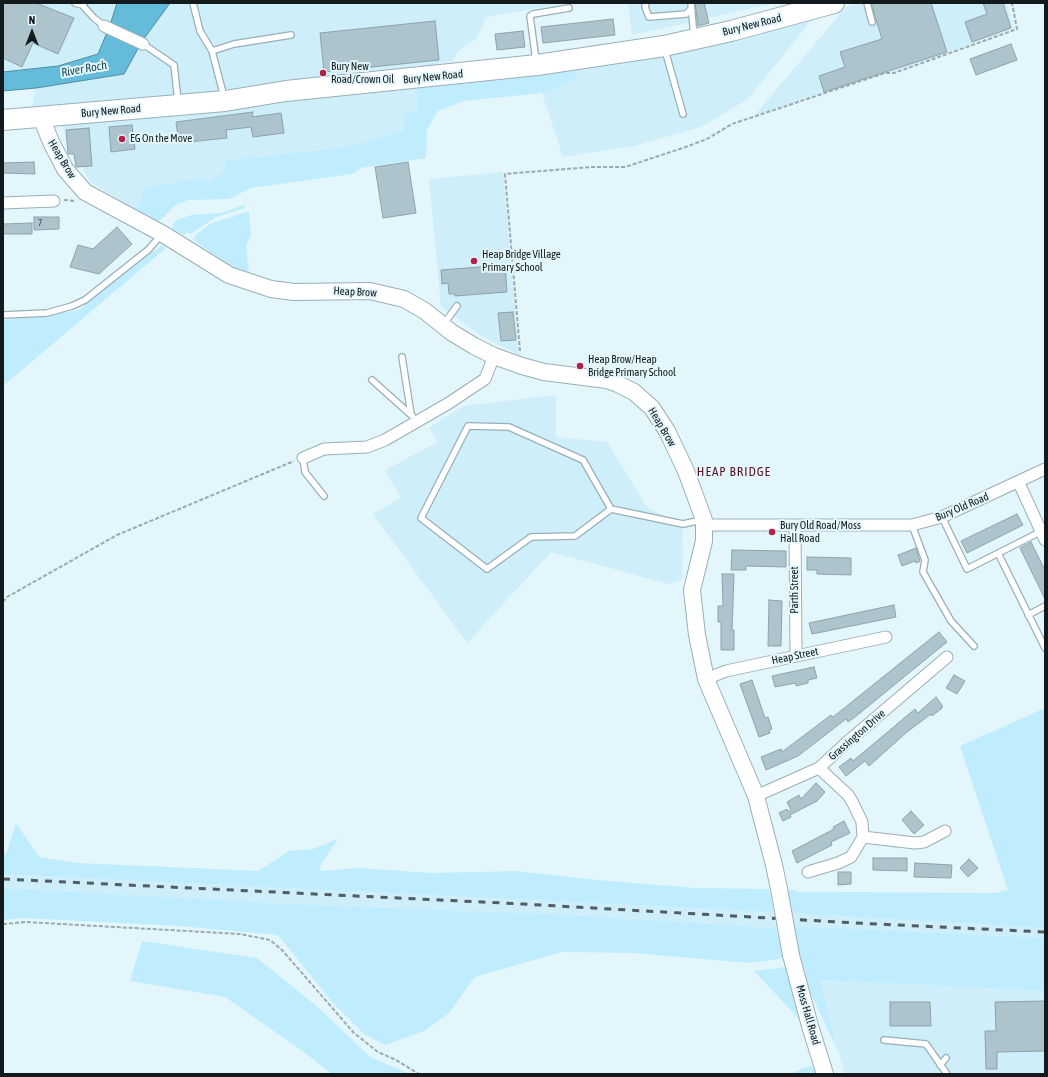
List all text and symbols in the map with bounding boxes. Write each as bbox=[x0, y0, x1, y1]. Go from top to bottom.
street label: Bury New Road bbox=[721, 11, 783, 39]
north arrow bbox=[12, 12, 52, 52]
text: N bbox=[29, 14, 35, 26]
water label: River Roch bbox=[60, 58, 108, 80]
place label: Bury New Road/Crown Oil bbox=[331, 60, 394, 86]
street label: Bury New Road bbox=[402, 67, 464, 87]
marker: Bury New Road/Crown Oil bbox=[318, 68, 328, 78]
street label: Bury New Road bbox=[80, 102, 142, 120]
place label: EG On the Move bbox=[130, 132, 192, 146]
marker: EG On the Move bbox=[117, 134, 127, 144]
street label: Heap Brow bbox=[45, 137, 79, 181]
house number: 7 bbox=[38, 218, 42, 228]
place label: Heap Bridge Village Primary School bbox=[482, 248, 561, 274]
marker: Heap Bridge Village Primary School bbox=[469, 256, 479, 266]
street label: Heap Brow bbox=[333, 284, 377, 300]
place label: Heap Brow/Heap Bridge Primary School bbox=[588, 353, 676, 379]
marker: Heap Brow/Heap Bridge Primary School bbox=[575, 361, 585, 371]
street label: Heap Brow bbox=[645, 405, 679, 449]
district label: HEAP BRIDGE bbox=[697, 464, 771, 480]
street label: Bury Old Road bbox=[933, 490, 991, 524]
place label: Bury Old Road/Moss Hall Road bbox=[780, 519, 861, 545]
marker: Bury Old Road/Moss Hall Road bbox=[767, 527, 777, 537]
street label: Parth Street bbox=[788, 566, 802, 614]
street label: Heap Street bbox=[770, 645, 820, 667]
street label: Grassington Drive bbox=[826, 707, 888, 763]
street label: Moss Hall Road bbox=[793, 984, 823, 1046]

